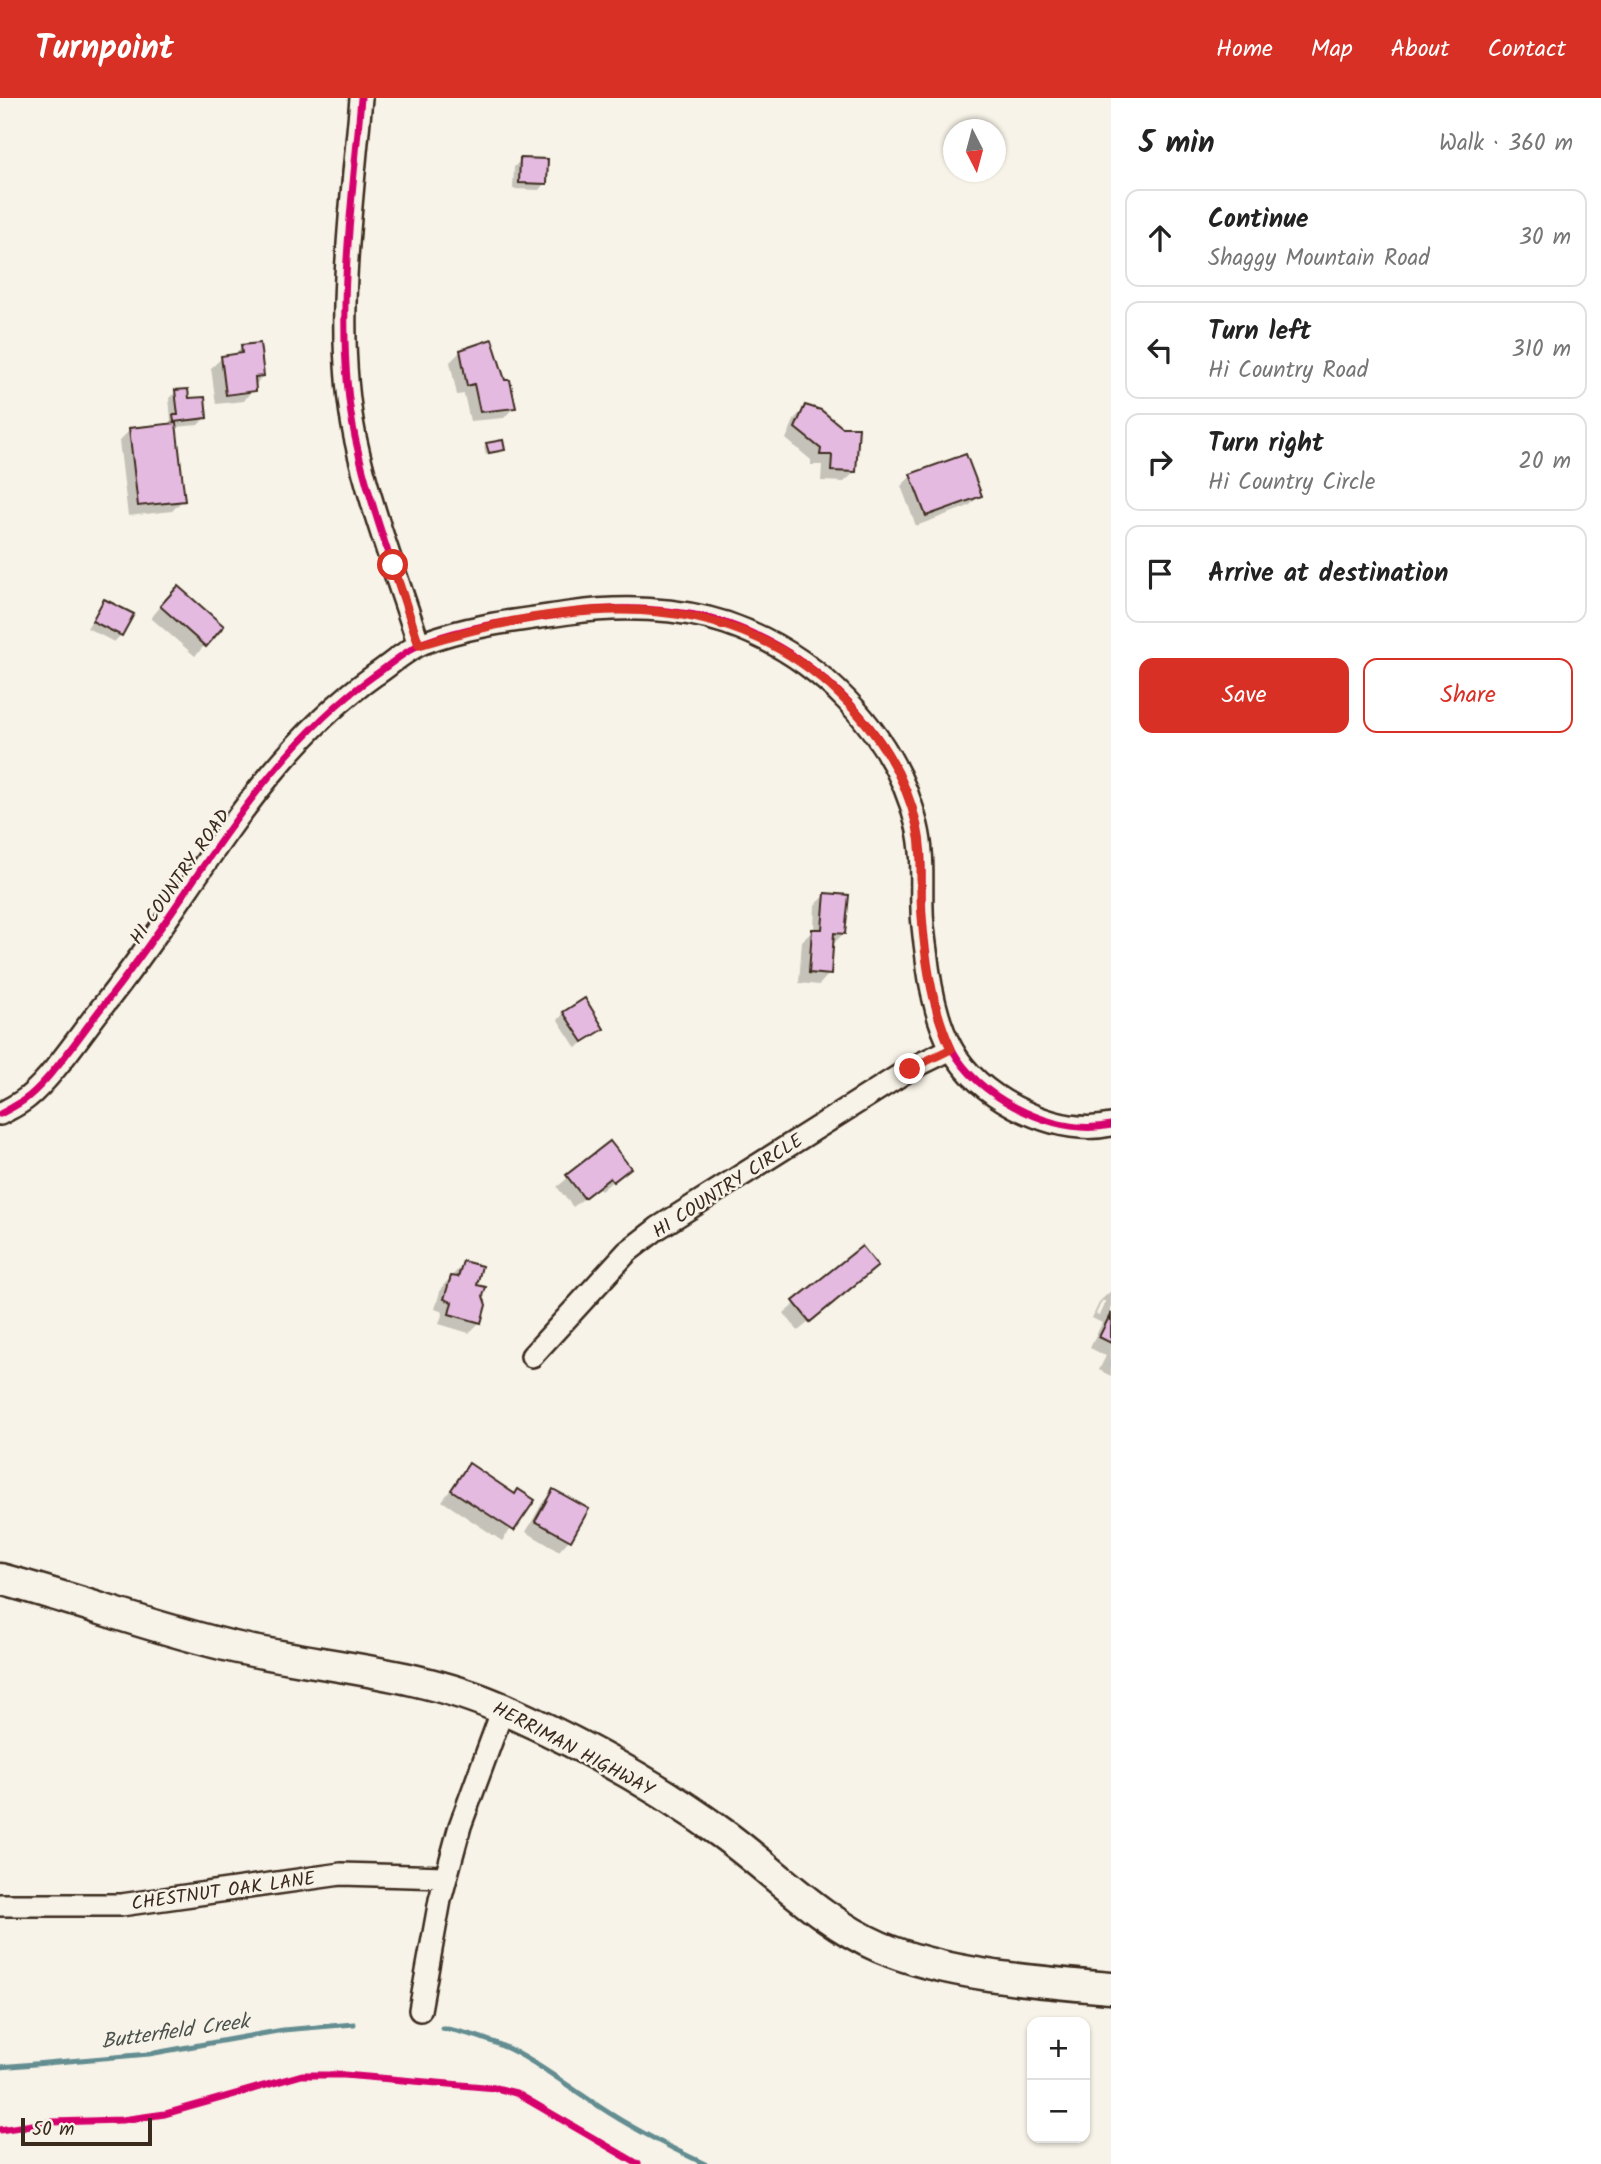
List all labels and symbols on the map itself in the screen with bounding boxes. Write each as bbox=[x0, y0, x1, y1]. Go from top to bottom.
north arrow bbox=[943, 119, 1006, 182]
route start bbox=[377, 549, 408, 580]
street label: HI COUNTRY ROAD bbox=[123, 803, 239, 951]
route end bbox=[894, 1053, 925, 1084]
street label: HI COUNTRY CIRCLE bbox=[647, 1126, 810, 1247]
street label: HERRIMAN HIGHWAY bbox=[487, 1694, 660, 1806]
street label: CHESTNUT OAK LANE bbox=[129, 1864, 318, 1920]
water label: Butterfield Creek bbox=[99, 2005, 254, 2059]
scale bar bbox=[21, 2115, 152, 2147]

